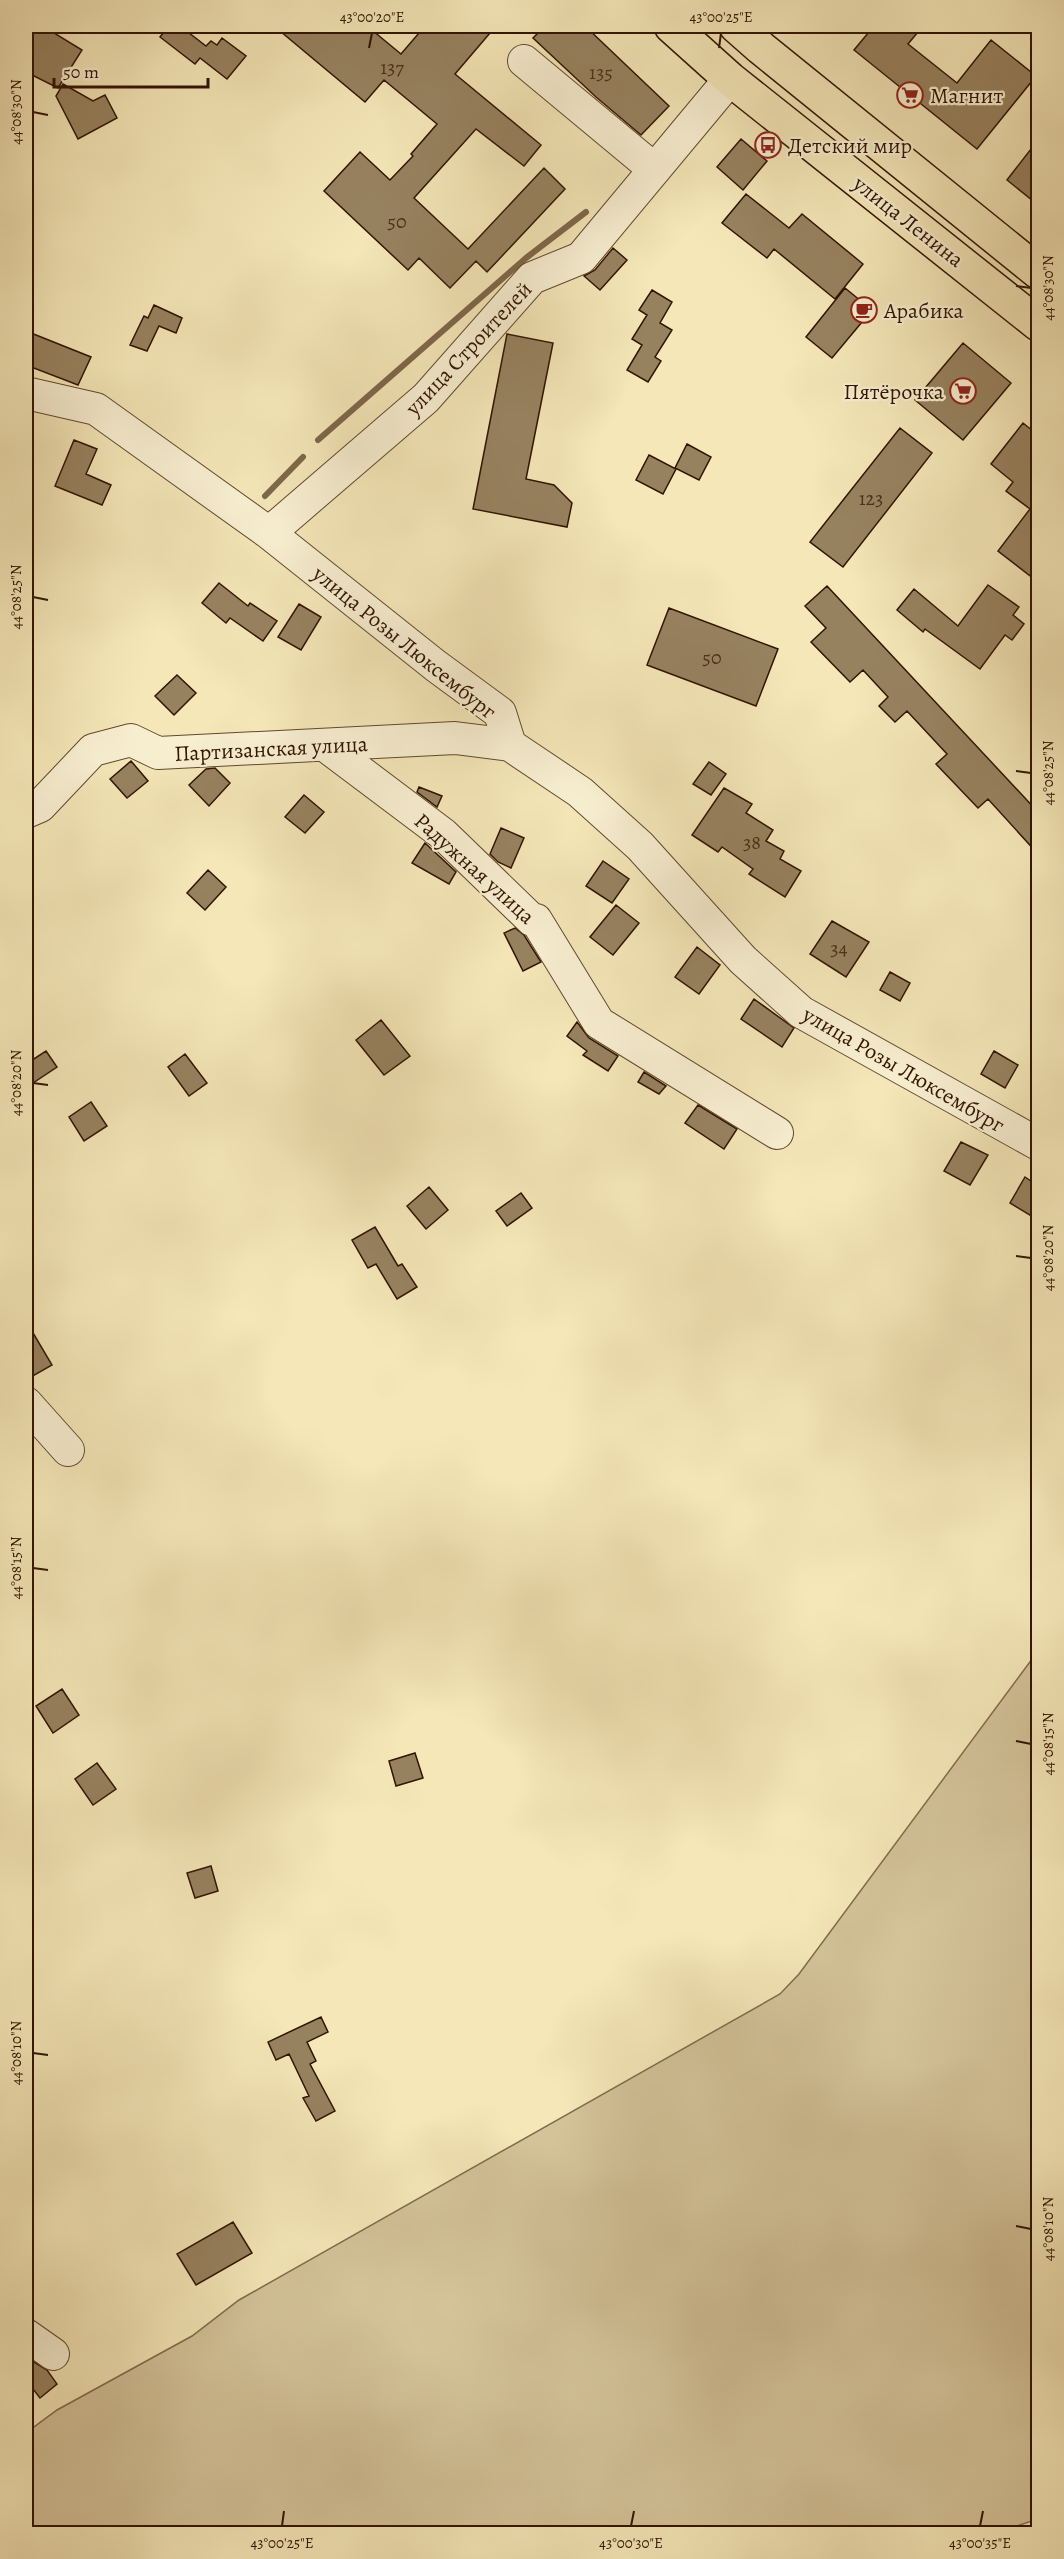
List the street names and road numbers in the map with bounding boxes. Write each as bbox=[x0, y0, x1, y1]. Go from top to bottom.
street label: улица Ленина bbox=[846, 168, 971, 275]
street label: улица Строителей bbox=[398, 275, 539, 423]
street label: улица Розы Люксембург bbox=[305, 559, 503, 726]
street label: Партизанская улица bbox=[174, 729, 369, 769]
street label: Радужная улица bbox=[407, 806, 542, 932]
street label: улица Розы Люксембург bbox=[796, 999, 1010, 1140]

